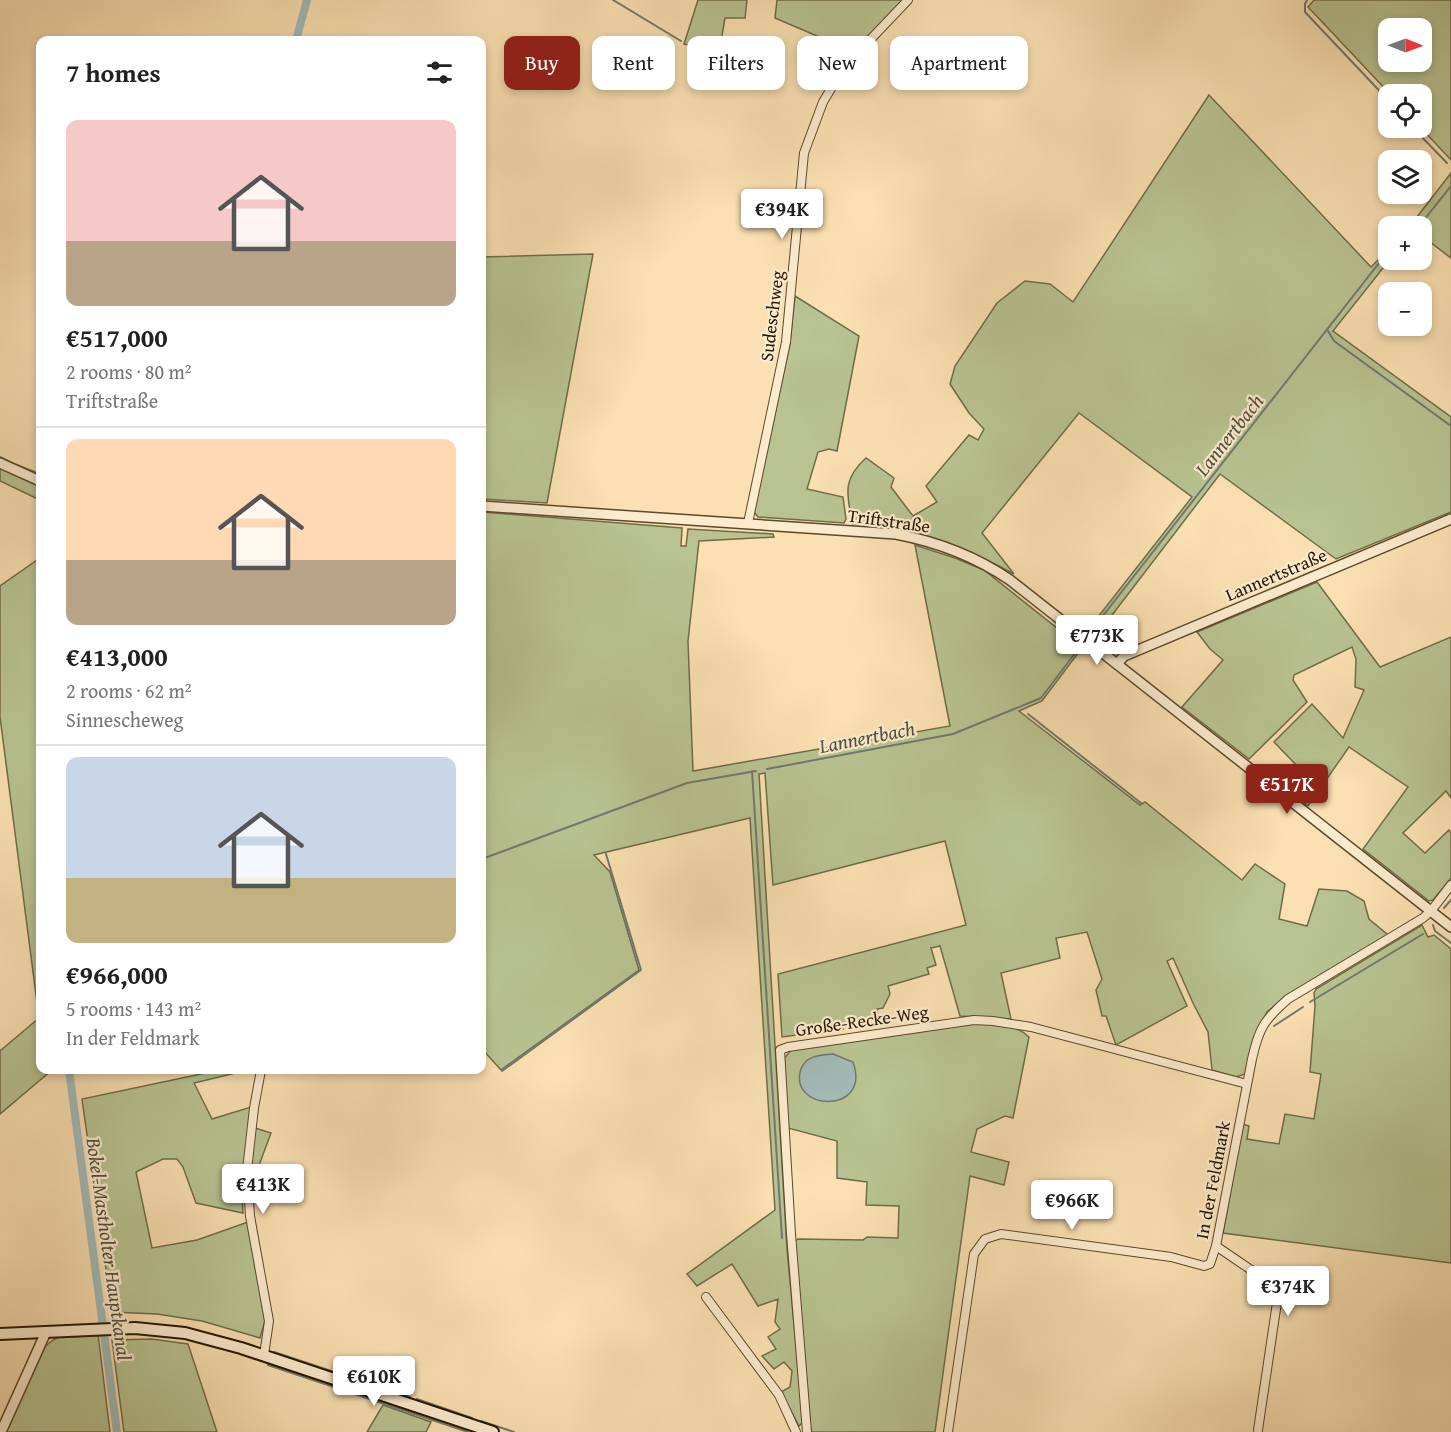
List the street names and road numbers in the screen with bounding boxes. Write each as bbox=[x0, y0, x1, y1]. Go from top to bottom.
street label: Sudeschweg bbox=[753, 269, 790, 363]
street label: Triftstraße bbox=[846, 501, 932, 540]
street label: Lannertstraße bbox=[1221, 541, 1331, 608]
street label: Große-Recke-Weg bbox=[794, 998, 930, 1043]
street label: In der Feldmark bbox=[1188, 1118, 1237, 1241]

